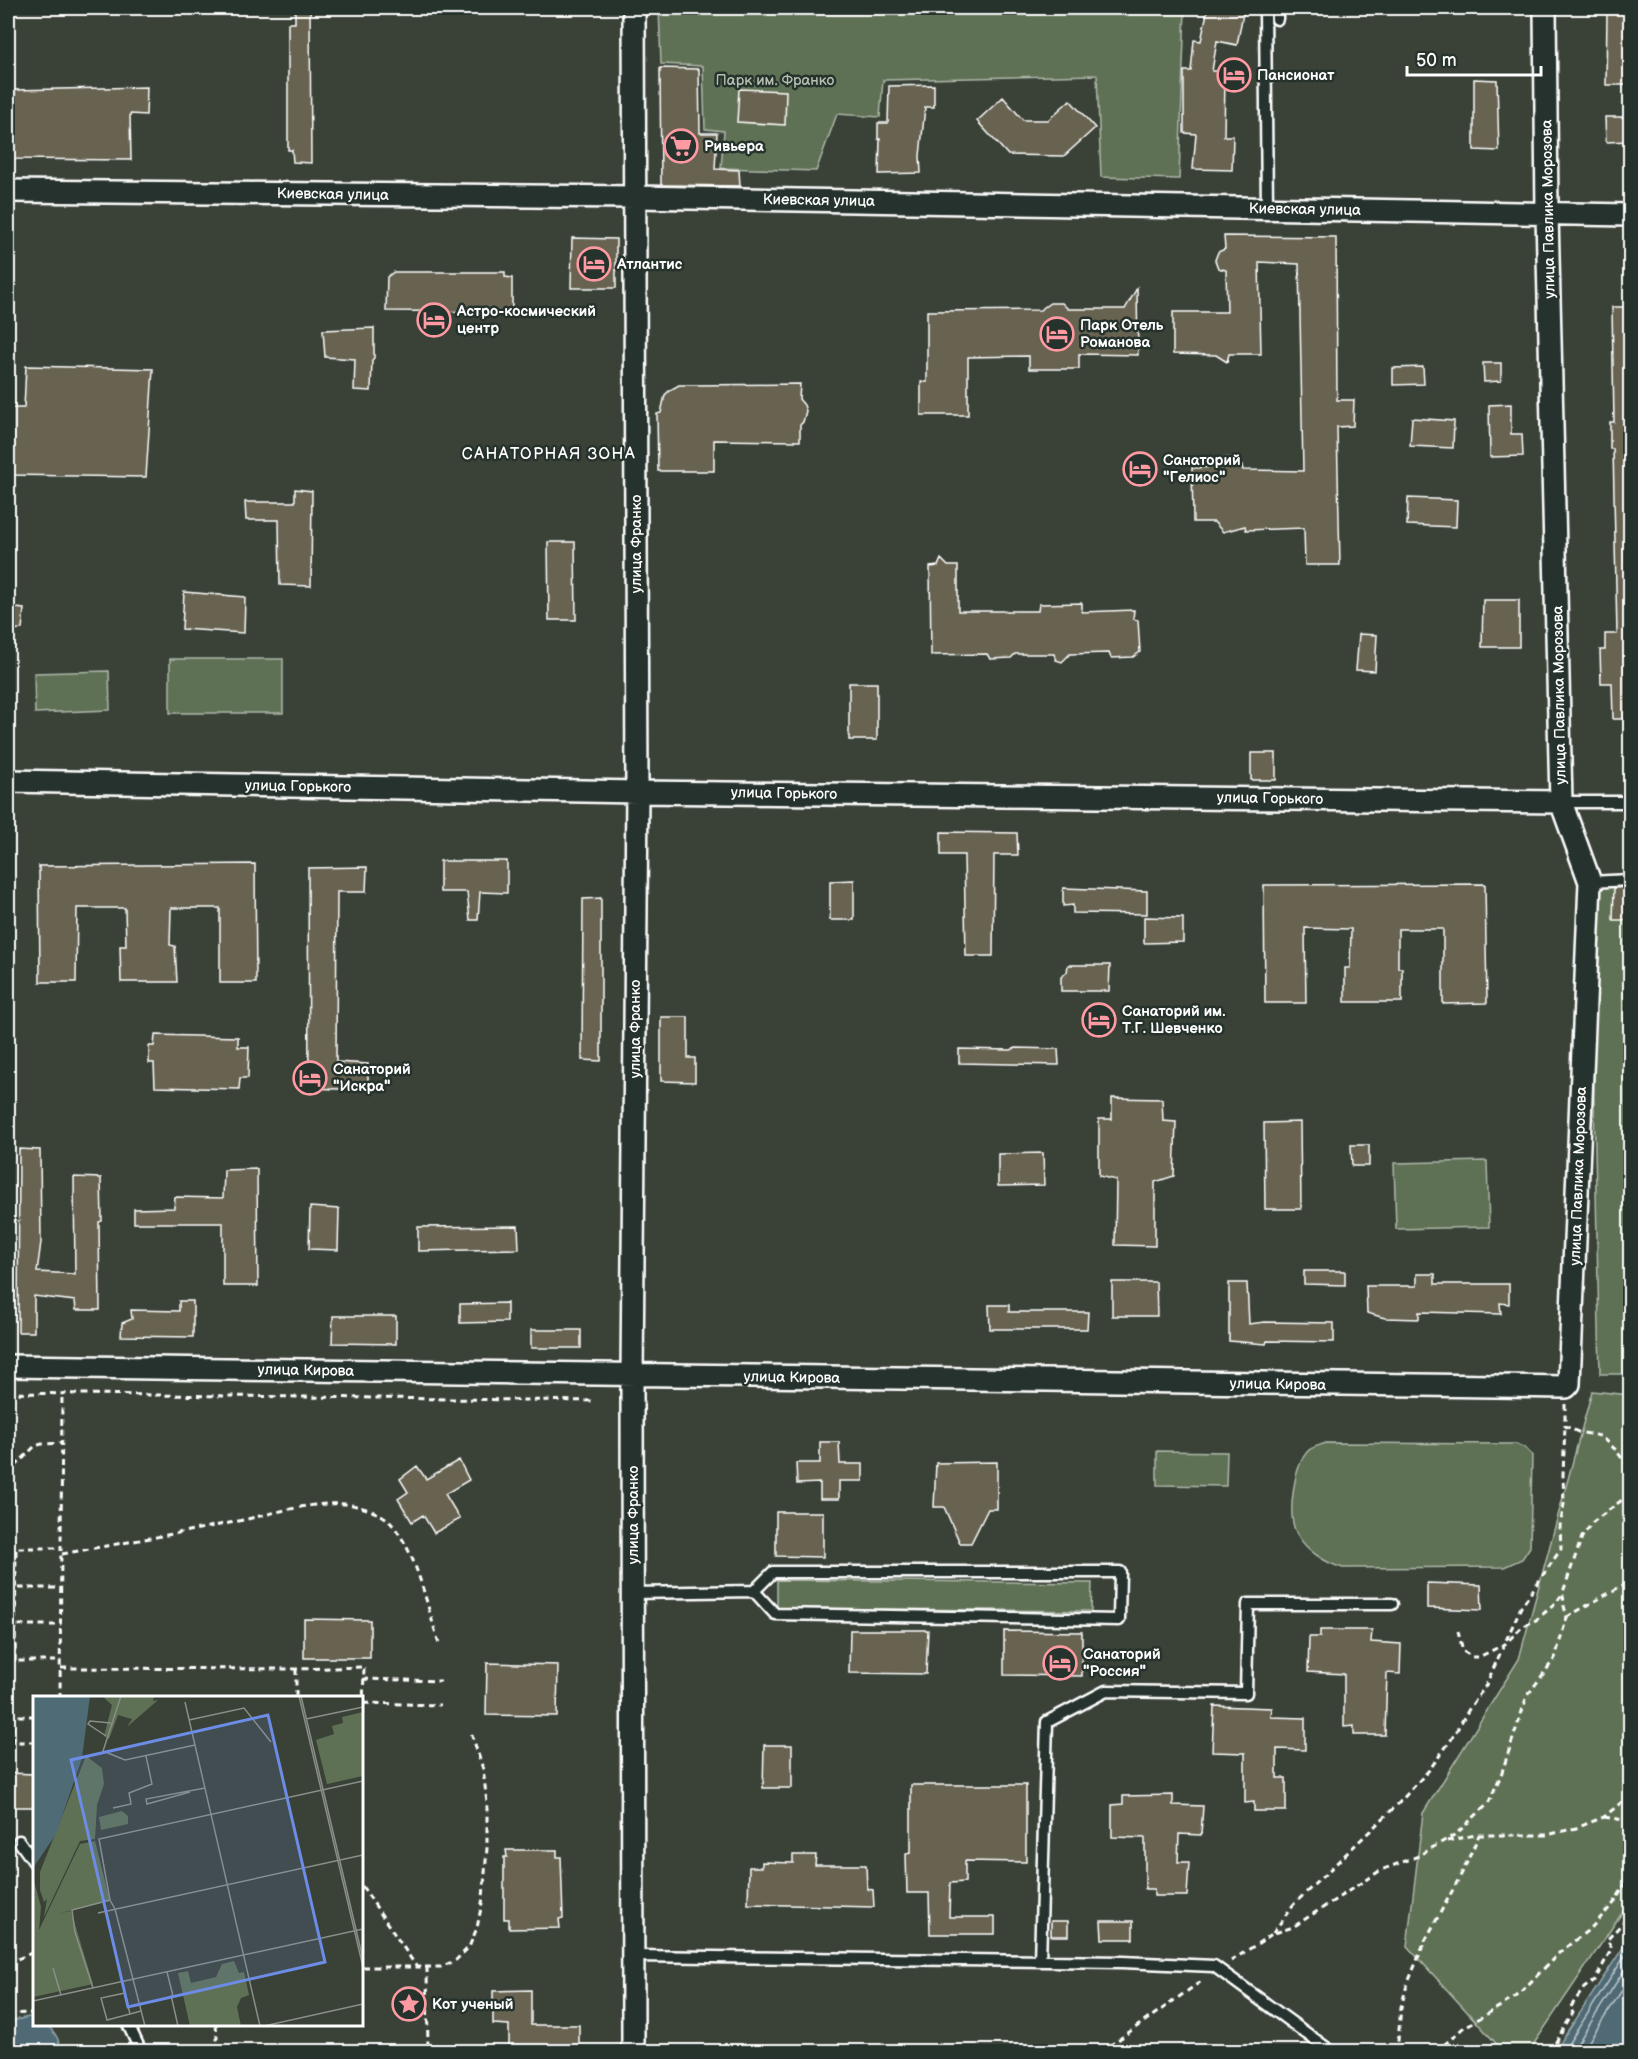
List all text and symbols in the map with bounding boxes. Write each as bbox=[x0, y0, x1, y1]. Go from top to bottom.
scale bar bbox=[1407, 39, 1540, 77]
text: 50 m bbox=[1416, 50, 1457, 71]
hotel icon: Пансионат bbox=[1216, 57, 1252, 93]
place label: Пансионат bbox=[1257, 66, 1335, 85]
park label: Парк им. Франко bbox=[716, 71, 835, 90]
street label: улица Павлика Морозова bbox=[1537, 119, 1560, 299]
supermarket icon: Ривьера bbox=[663, 128, 699, 164]
place label: Ривьера bbox=[704, 137, 764, 156]
street label: Киевская улица bbox=[277, 184, 389, 205]
street label: Киевская улица bbox=[763, 190, 875, 211]
street label: Киевская улица bbox=[1249, 199, 1361, 220]
hotel icon: Атлантис bbox=[576, 246, 612, 282]
place label: Атлантис bbox=[616, 255, 683, 274]
hotel icon: Астро-космический центр bbox=[416, 302, 452, 338]
place label: Астро-космический центр bbox=[456, 302, 596, 338]
hotel icon: Парк Отель Романова bbox=[1039, 316, 1075, 352]
place label: Парк Отель Романова bbox=[1080, 316, 1164, 352]
district label: САНАТОРНАЯ ЗОНА bbox=[462, 445, 636, 464]
hotel icon: Санаторий "Гелиос" bbox=[1122, 451, 1158, 487]
place label: Санаторий "Гелиос" bbox=[1163, 451, 1241, 487]
street label: улица Франко bbox=[627, 495, 646, 593]
street label: улица Павлика Морозова bbox=[1548, 605, 1571, 785]
street label: улица Горького bbox=[245, 776, 352, 797]
street label: улица Горького bbox=[731, 783, 838, 804]
street label: улица Горького bbox=[1217, 788, 1324, 809]
street label: улица Франко bbox=[626, 980, 645, 1078]
hotel icon: Санаторий им. Т.Г. Шевченко bbox=[1081, 1002, 1117, 1038]
place label: Санаторий им. Т.Г. Шевченко bbox=[1122, 1002, 1225, 1038]
hotel icon: Санаторий "Искра" bbox=[292, 1060, 328, 1096]
place label: Санаторий "Искра" bbox=[333, 1060, 411, 1096]
street label: улица Павлика Морозова bbox=[1566, 1086, 1591, 1266]
street label: улица Кирова bbox=[258, 1360, 355, 1381]
street label: улица Кирова bbox=[744, 1367, 841, 1388]
street label: улица Кирова bbox=[1230, 1374, 1327, 1395]
street label: улица Франко bbox=[624, 1466, 643, 1564]
hotel icon: Санаторий "Россия" bbox=[1042, 1645, 1078, 1681]
place label: Санаторий "Россия" bbox=[1083, 1645, 1161, 1681]
inset map bbox=[33, 1696, 363, 2026]
place icon: Кот ученый bbox=[391, 1986, 427, 2022]
place label: Кот ученый bbox=[432, 1995, 513, 2014]

